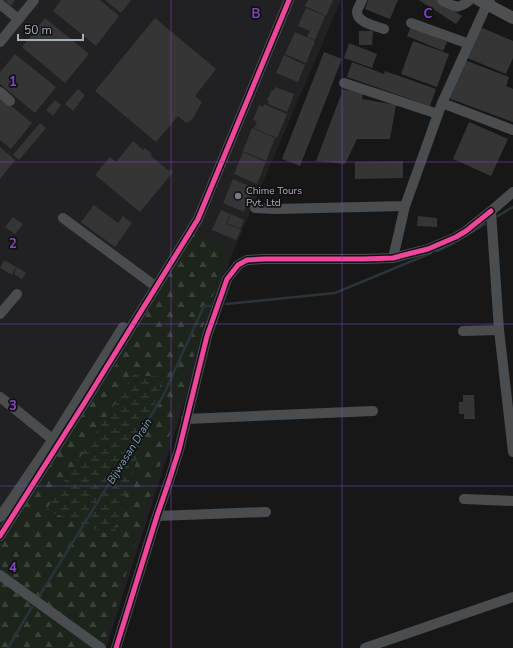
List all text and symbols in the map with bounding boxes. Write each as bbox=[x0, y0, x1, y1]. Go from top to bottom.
text: B bbox=[252, 5, 261, 23]
text: C bbox=[424, 5, 433, 23]
scale bar bbox=[18, 16, 83, 42]
text: 50 m bbox=[24, 22, 52, 38]
text: 1 bbox=[9, 73, 17, 91]
place label: Chime Tours Pvt. Ltd bbox=[246, 184, 302, 210]
marker: Chime Tours Pvt. Ltd bbox=[233, 191, 243, 201]
text: 2 bbox=[9, 235, 17, 253]
text: 3 bbox=[9, 397, 17, 415]
water label: Bijwasan Drain bbox=[103, 416, 156, 487]
text: 4 bbox=[9, 559, 17, 577]

